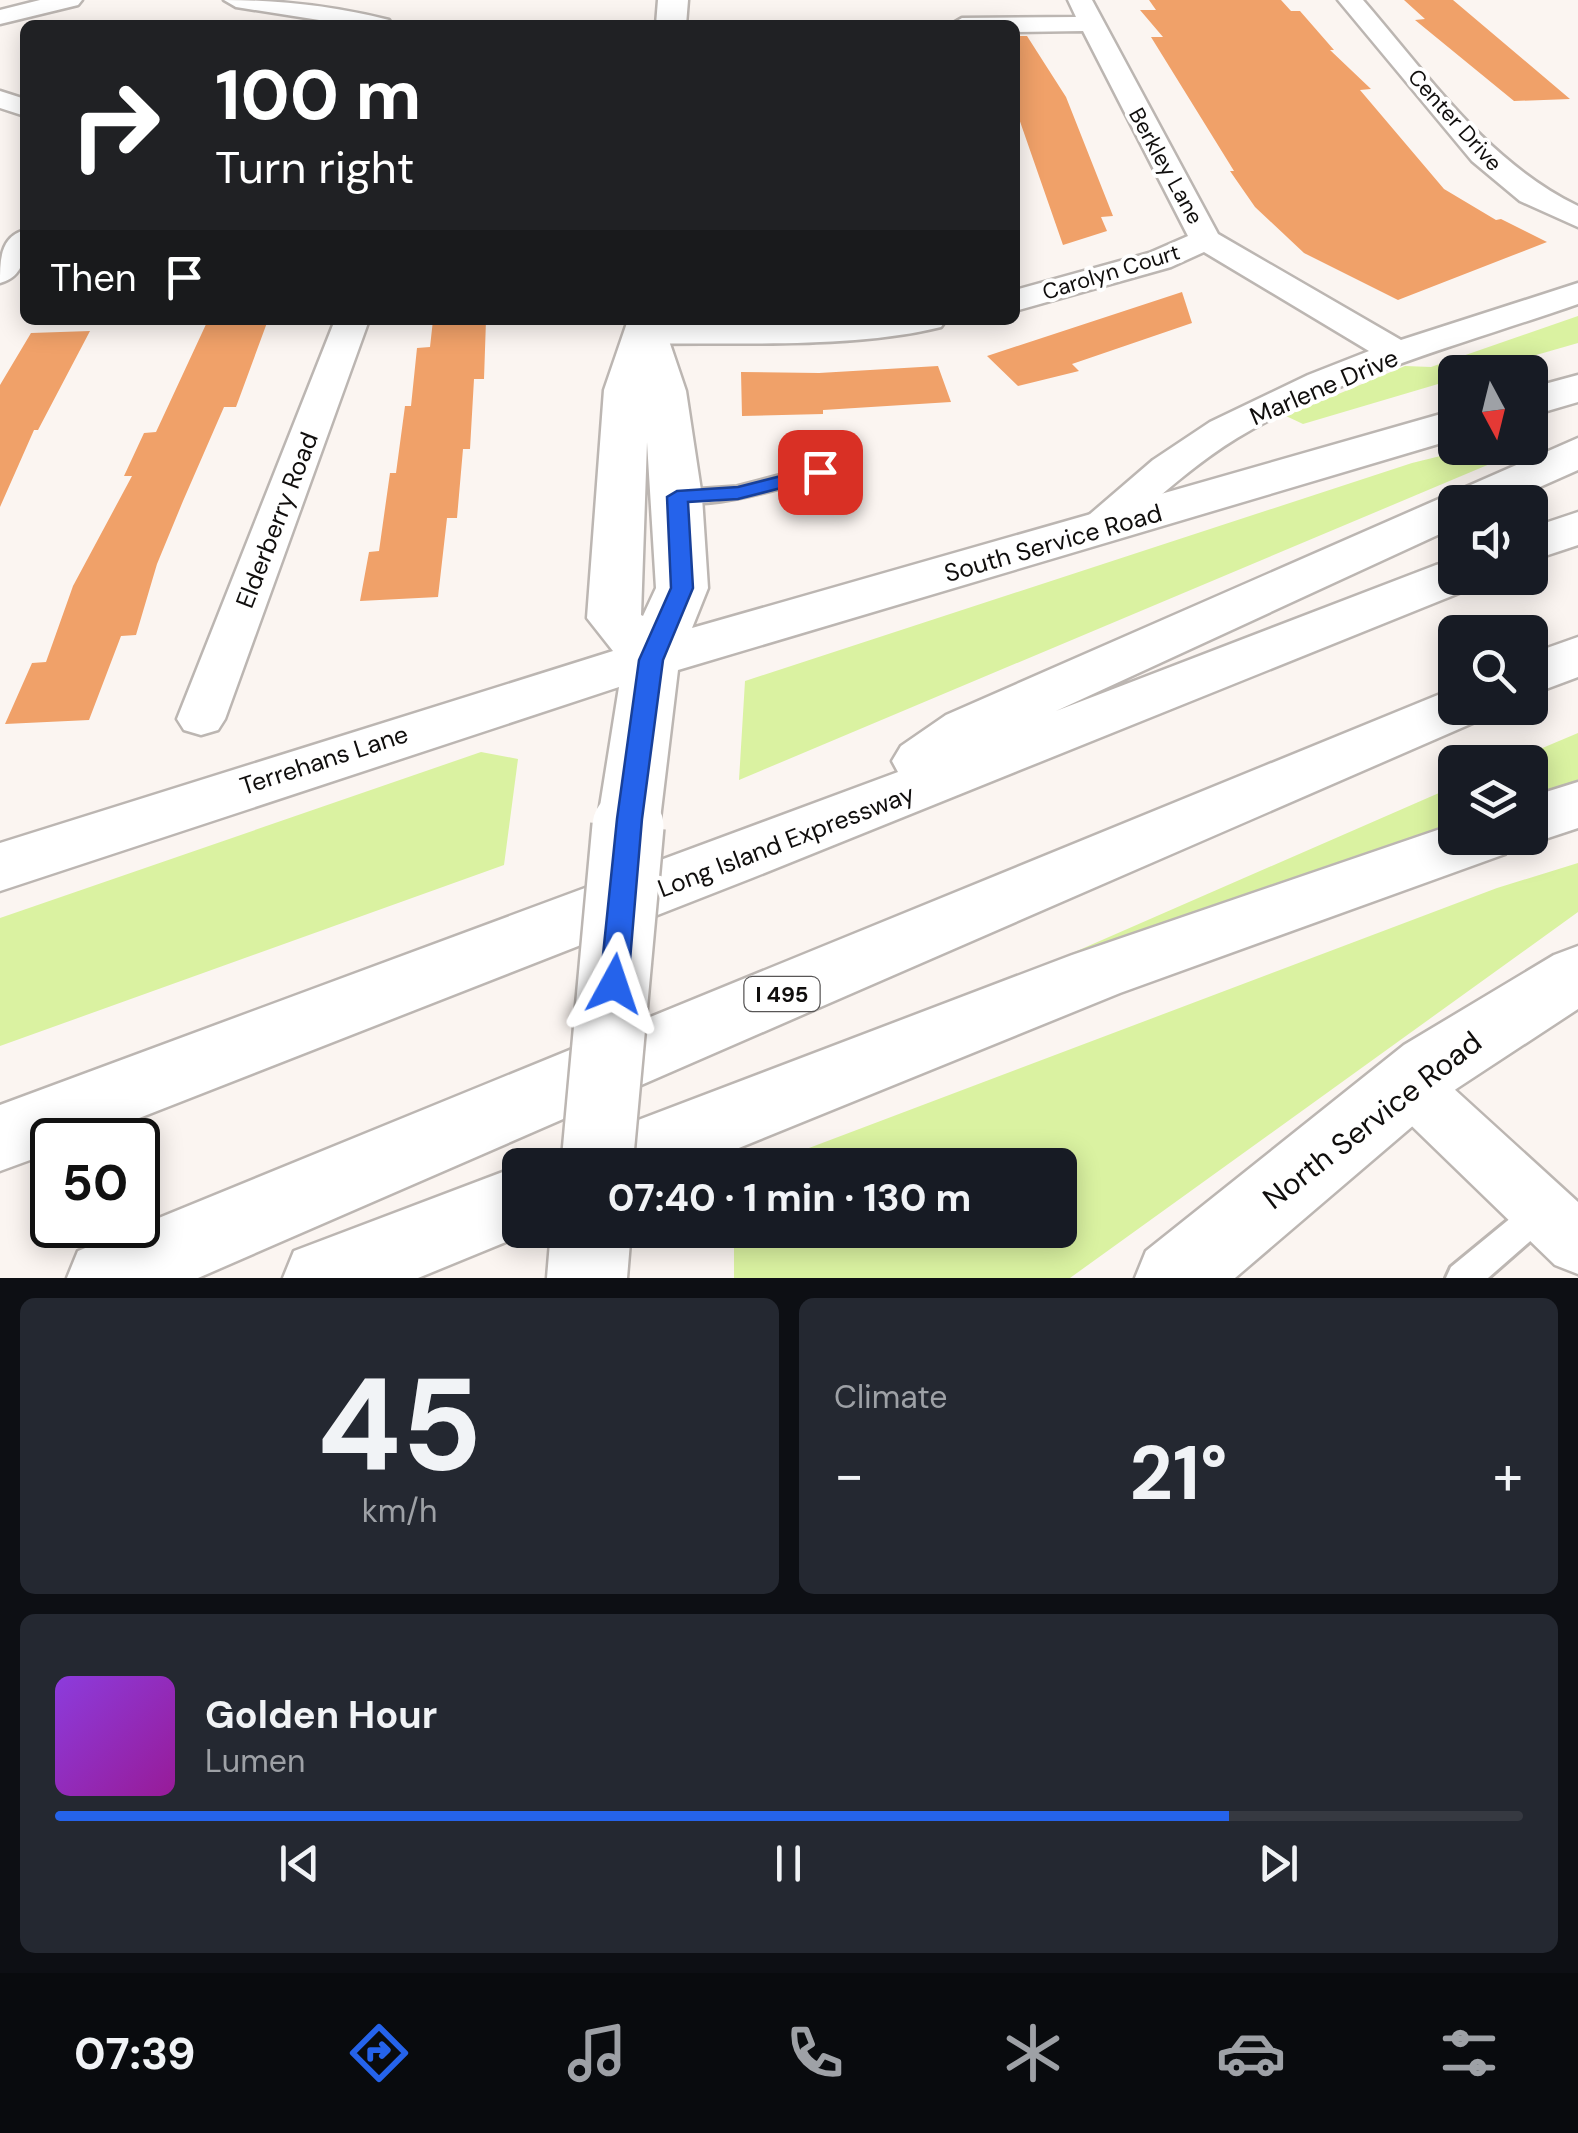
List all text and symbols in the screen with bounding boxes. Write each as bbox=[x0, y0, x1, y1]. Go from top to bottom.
text: 100 m bbox=[215, 50, 421, 141]
icon: right bbox=[50, 60, 180, 190]
street label: Center Drive bbox=[1401, 63, 1509, 177]
street label: Berkley Lane bbox=[1122, 103, 1210, 229]
text: Turn right bbox=[215, 138, 414, 197]
street label: Carolyn Court bbox=[1039, 237, 1183, 307]
icon: arrive bbox=[157, 250, 212, 305]
text: Then bbox=[50, 253, 137, 303]
street label: Marlene Drive bbox=[1245, 341, 1403, 433]
north arrow bbox=[1438, 355, 1548, 465]
map controls bbox=[1438, 355, 1548, 855]
street label: Elderberry Road bbox=[228, 427, 326, 613]
pin bbox=[778, 430, 863, 515]
icon: arrive bbox=[793, 445, 848, 500]
button: sound bbox=[1438, 485, 1548, 595]
street label: South Service Road bbox=[940, 496, 1166, 590]
button: search bbox=[1438, 615, 1548, 725]
street label: Terrehans Lane bbox=[236, 717, 412, 803]
button: layers bbox=[1438, 745, 1548, 855]
street label: Long Island Expressway bbox=[653, 777, 919, 905]
position arrow bbox=[562, 932, 666, 1036]
road number: I 495 bbox=[744, 977, 820, 1011]
street label: North Service Road bbox=[1255, 1022, 1489, 1218]
speed limit sign: 50 bbox=[30, 1118, 160, 1248]
text: 07:40 · 1 min · 130 m bbox=[608, 1173, 971, 1223]
text: 45 bbox=[317, 1340, 482, 1509]
text: Climate bbox=[834, 1376, 948, 1418]
text: 21° bbox=[1130, 1425, 1227, 1522]
text: − bbox=[834, 1439, 864, 1511]
text: + bbox=[1493, 1439, 1523, 1511]
text: km/h bbox=[362, 1490, 437, 1532]
text: Golden Hour bbox=[205, 1690, 437, 1740]
text: Lumen bbox=[205, 1740, 305, 1782]
icon: previous bbox=[272, 1836, 327, 1891]
icon: pause bbox=[761, 1836, 816, 1891]
icon: next bbox=[1251, 1836, 1306, 1891]
icon: directions bbox=[344, 2018, 414, 2088]
icon: music bbox=[562, 2018, 632, 2088]
icon: phone bbox=[780, 2018, 850, 2088]
icon: climate bbox=[998, 2018, 1068, 2088]
icon: car bbox=[1216, 2018, 1286, 2088]
icon: filters bbox=[1434, 2018, 1504, 2088]
text: 07:39 bbox=[74, 2024, 196, 2083]

